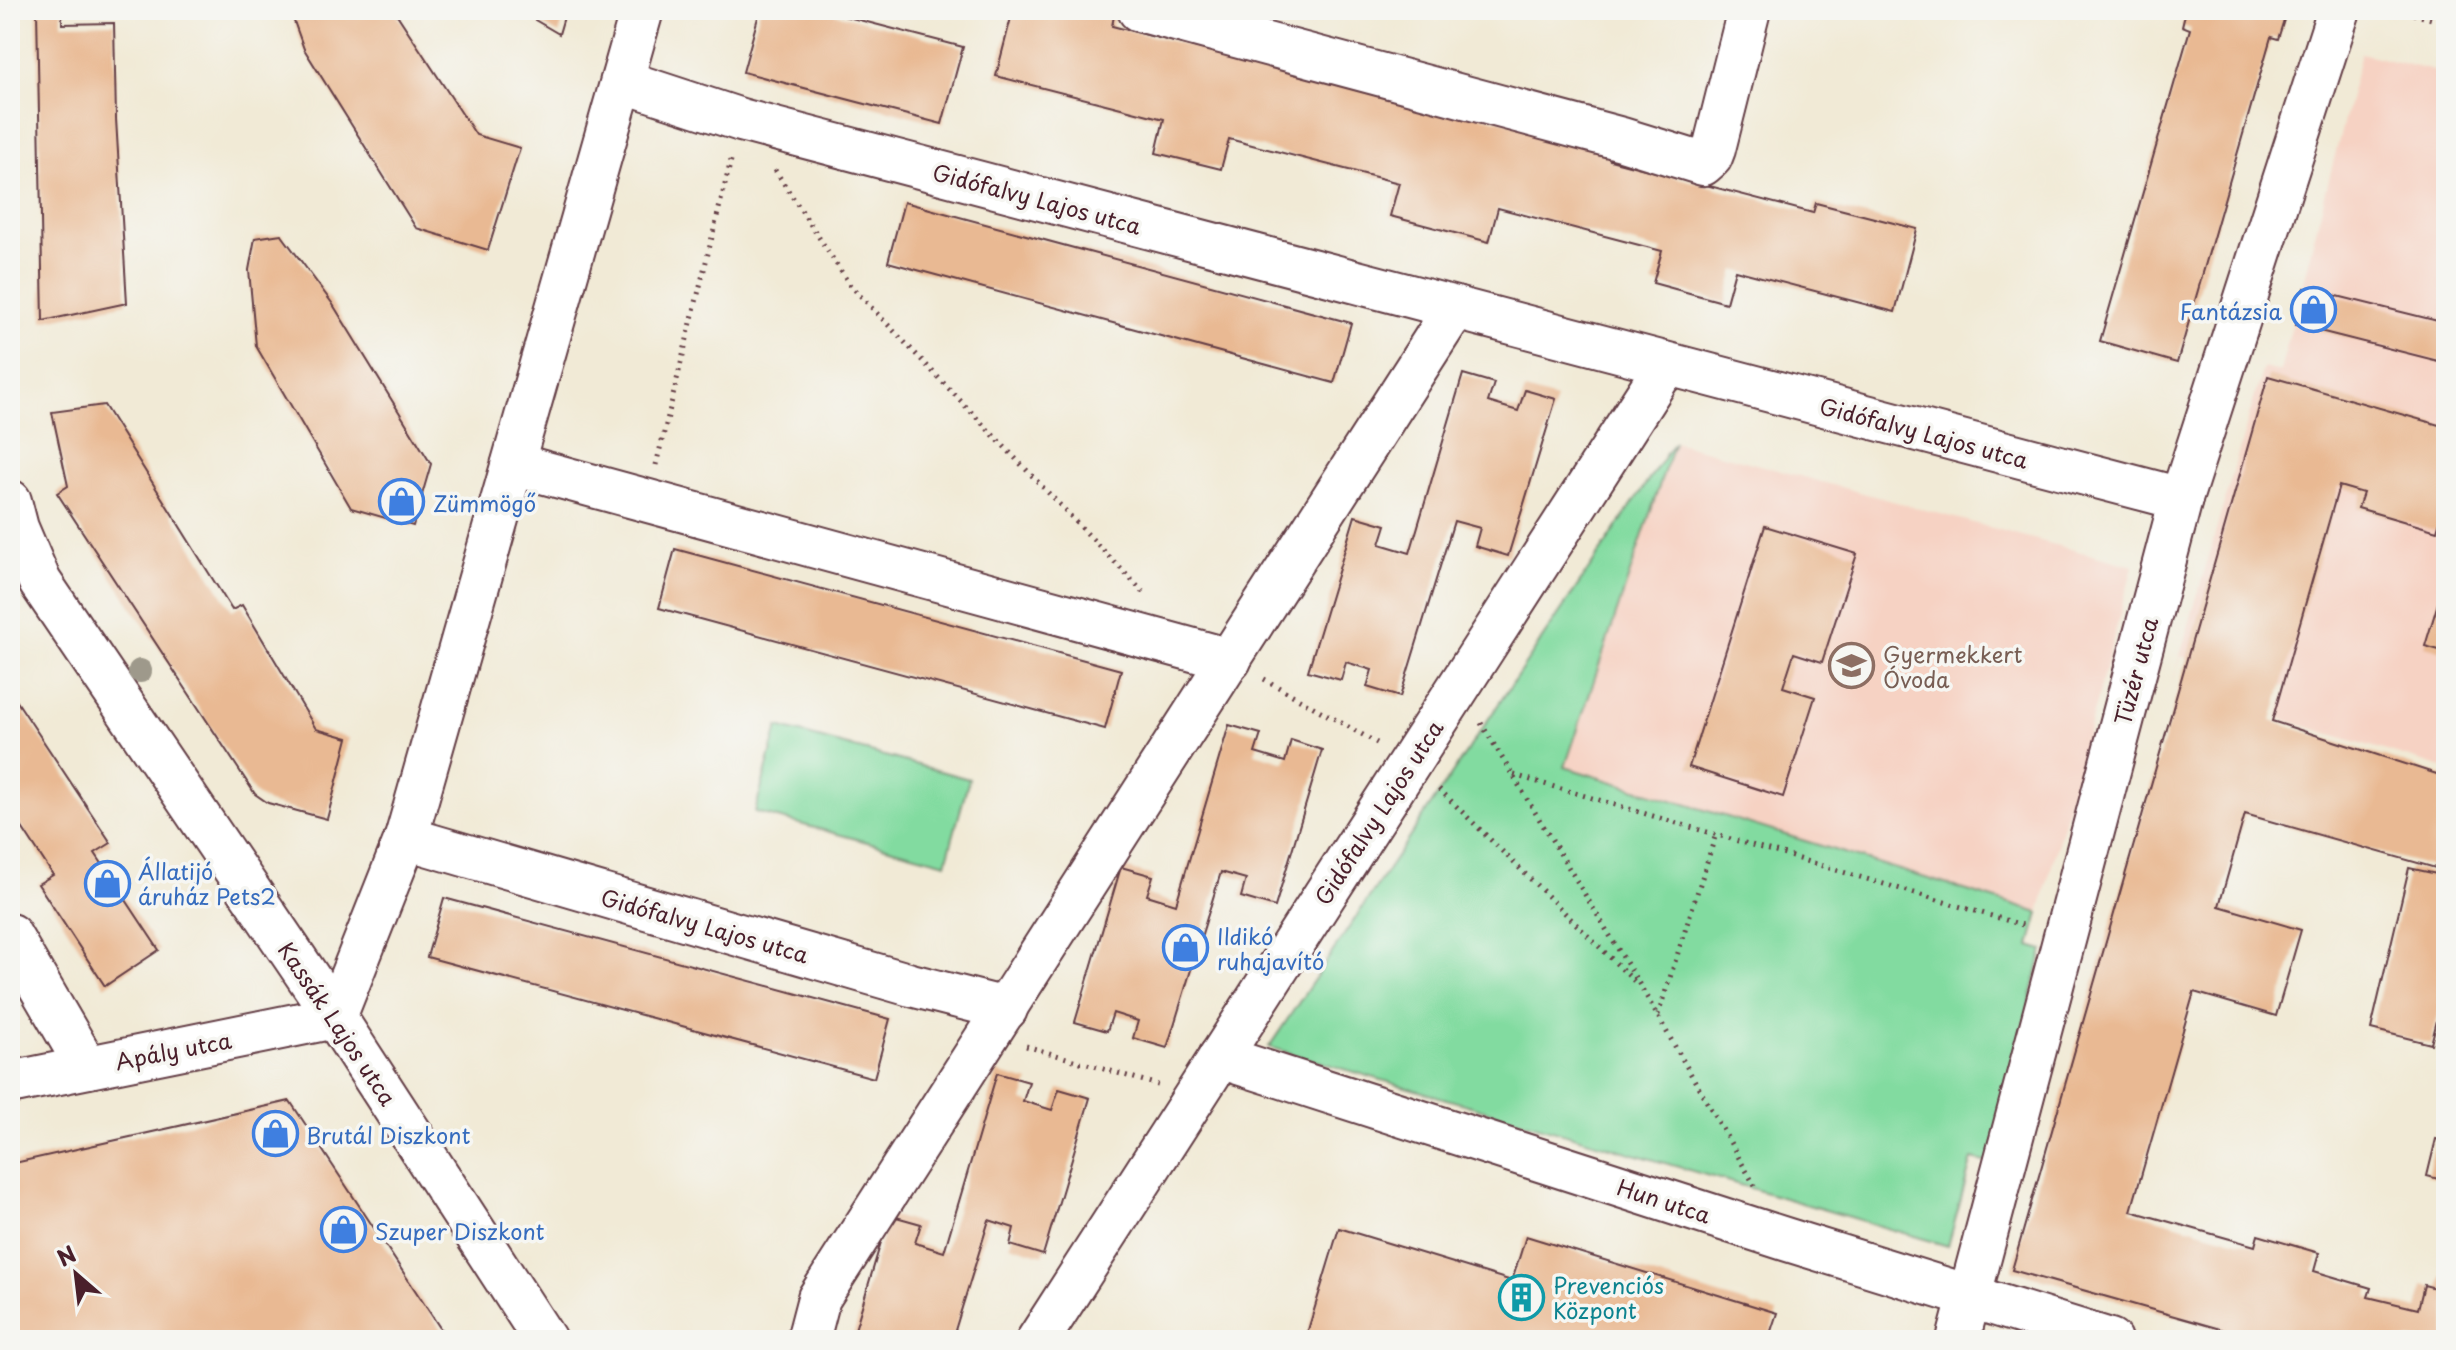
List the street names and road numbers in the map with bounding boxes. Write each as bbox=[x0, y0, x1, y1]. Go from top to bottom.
street label: Gidófalvy Lajos utca bbox=[929, 154, 1145, 242]
street label: Gidófalvy Lajos utca bbox=[1816, 388, 2032, 476]
street label: Tüzér utca bbox=[2105, 613, 2165, 729]
street label: Gidófalvy Lajos utca bbox=[1306, 713, 1450, 911]
street label: Gidófalvy Lajos utca bbox=[597, 880, 813, 970]
street label: Kassák Lajos utca bbox=[271, 935, 405, 1112]
street label: Apály utca bbox=[112, 1023, 234, 1077]
street label: Hun utca bbox=[1613, 1169, 1715, 1231]

